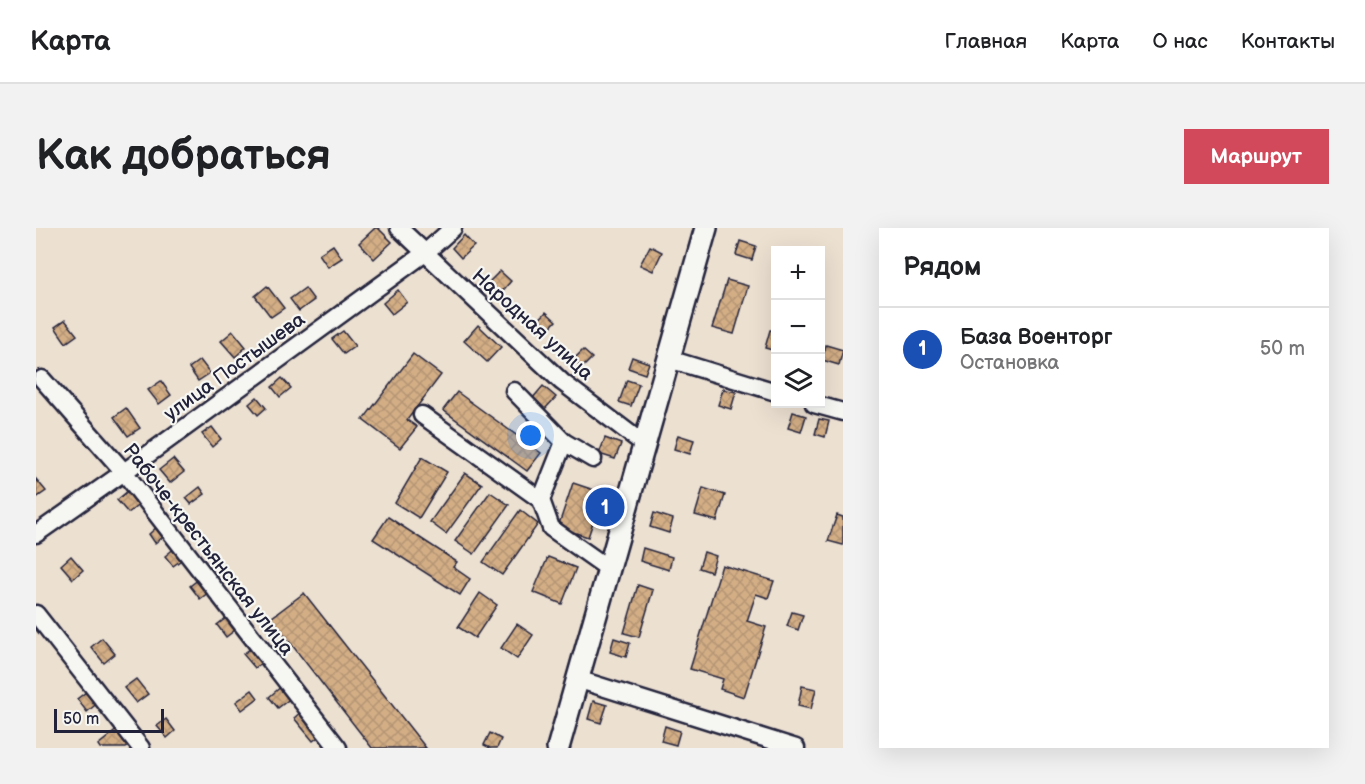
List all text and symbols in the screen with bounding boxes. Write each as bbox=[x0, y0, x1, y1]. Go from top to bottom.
text: Карта bbox=[30, 25, 110, 58]
text: Главная bbox=[944, 29, 1027, 54]
text: Карта bbox=[1060, 29, 1119, 54]
text: О нас bbox=[1152, 29, 1208, 54]
text: Контакты bbox=[1241, 29, 1335, 54]
button: Маршрут bbox=[1184, 129, 1329, 184]
text: Как добраться bbox=[36, 131, 331, 182]
map controls bbox=[771, 246, 825, 408]
button: + bbox=[771, 246, 825, 300]
text: Рядом bbox=[903, 252, 981, 283]
street label: Народная улица bbox=[467, 264, 598, 386]
button: − bbox=[771, 300, 825, 354]
street label: улица Постышева bbox=[159, 307, 310, 426]
text: База Военторг bbox=[960, 324, 1112, 351]
text: 1 bbox=[918, 337, 927, 361]
text: 50 m bbox=[1260, 337, 1305, 361]
text: Остановка bbox=[960, 351, 1059, 375]
button: layers bbox=[771, 354, 825, 408]
your location bbox=[516, 421, 545, 450]
street label: Рабоче-крестьянская улица bbox=[118, 439, 299, 661]
pin: 1 bbox=[586, 484, 624, 530]
scale bar bbox=[54, 706, 164, 733]
text: 50 m bbox=[63, 710, 99, 729]

